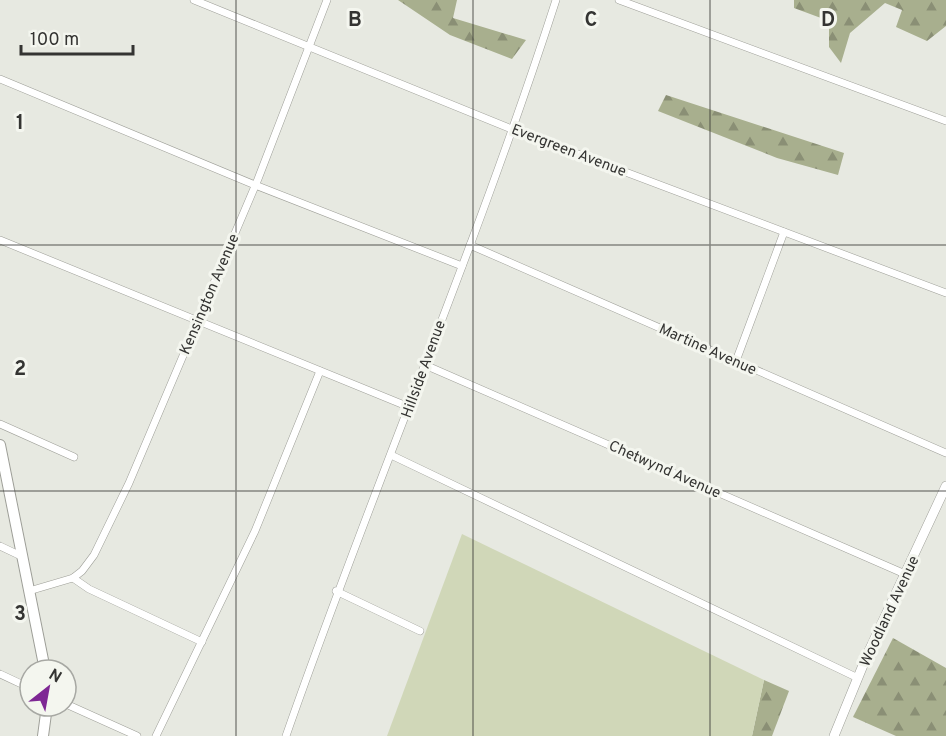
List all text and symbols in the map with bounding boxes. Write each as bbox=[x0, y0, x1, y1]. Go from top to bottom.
text: B bbox=[348, 8, 362, 34]
text: C bbox=[585, 8, 597, 34]
text: D bbox=[821, 8, 835, 34]
scale bar bbox=[21, 18, 134, 56]
text: 100 m bbox=[30, 29, 79, 52]
text: 1 bbox=[16, 111, 24, 137]
street label: Evergreen Avenue bbox=[508, 121, 629, 182]
street label: Kensington Avenue bbox=[176, 231, 244, 358]
street label: Hillside Avenue bbox=[398, 318, 451, 421]
street label: Martine Avenue bbox=[656, 320, 759, 380]
text: 2 bbox=[14, 357, 26, 383]
street label: Chetwynd Avenue bbox=[605, 437, 723, 504]
street label: Woodland Avenue bbox=[856, 553, 924, 670]
text: 3 bbox=[14, 602, 26, 628]
north arrow bbox=[18, 658, 78, 718]
text: N bbox=[45, 665, 65, 688]

